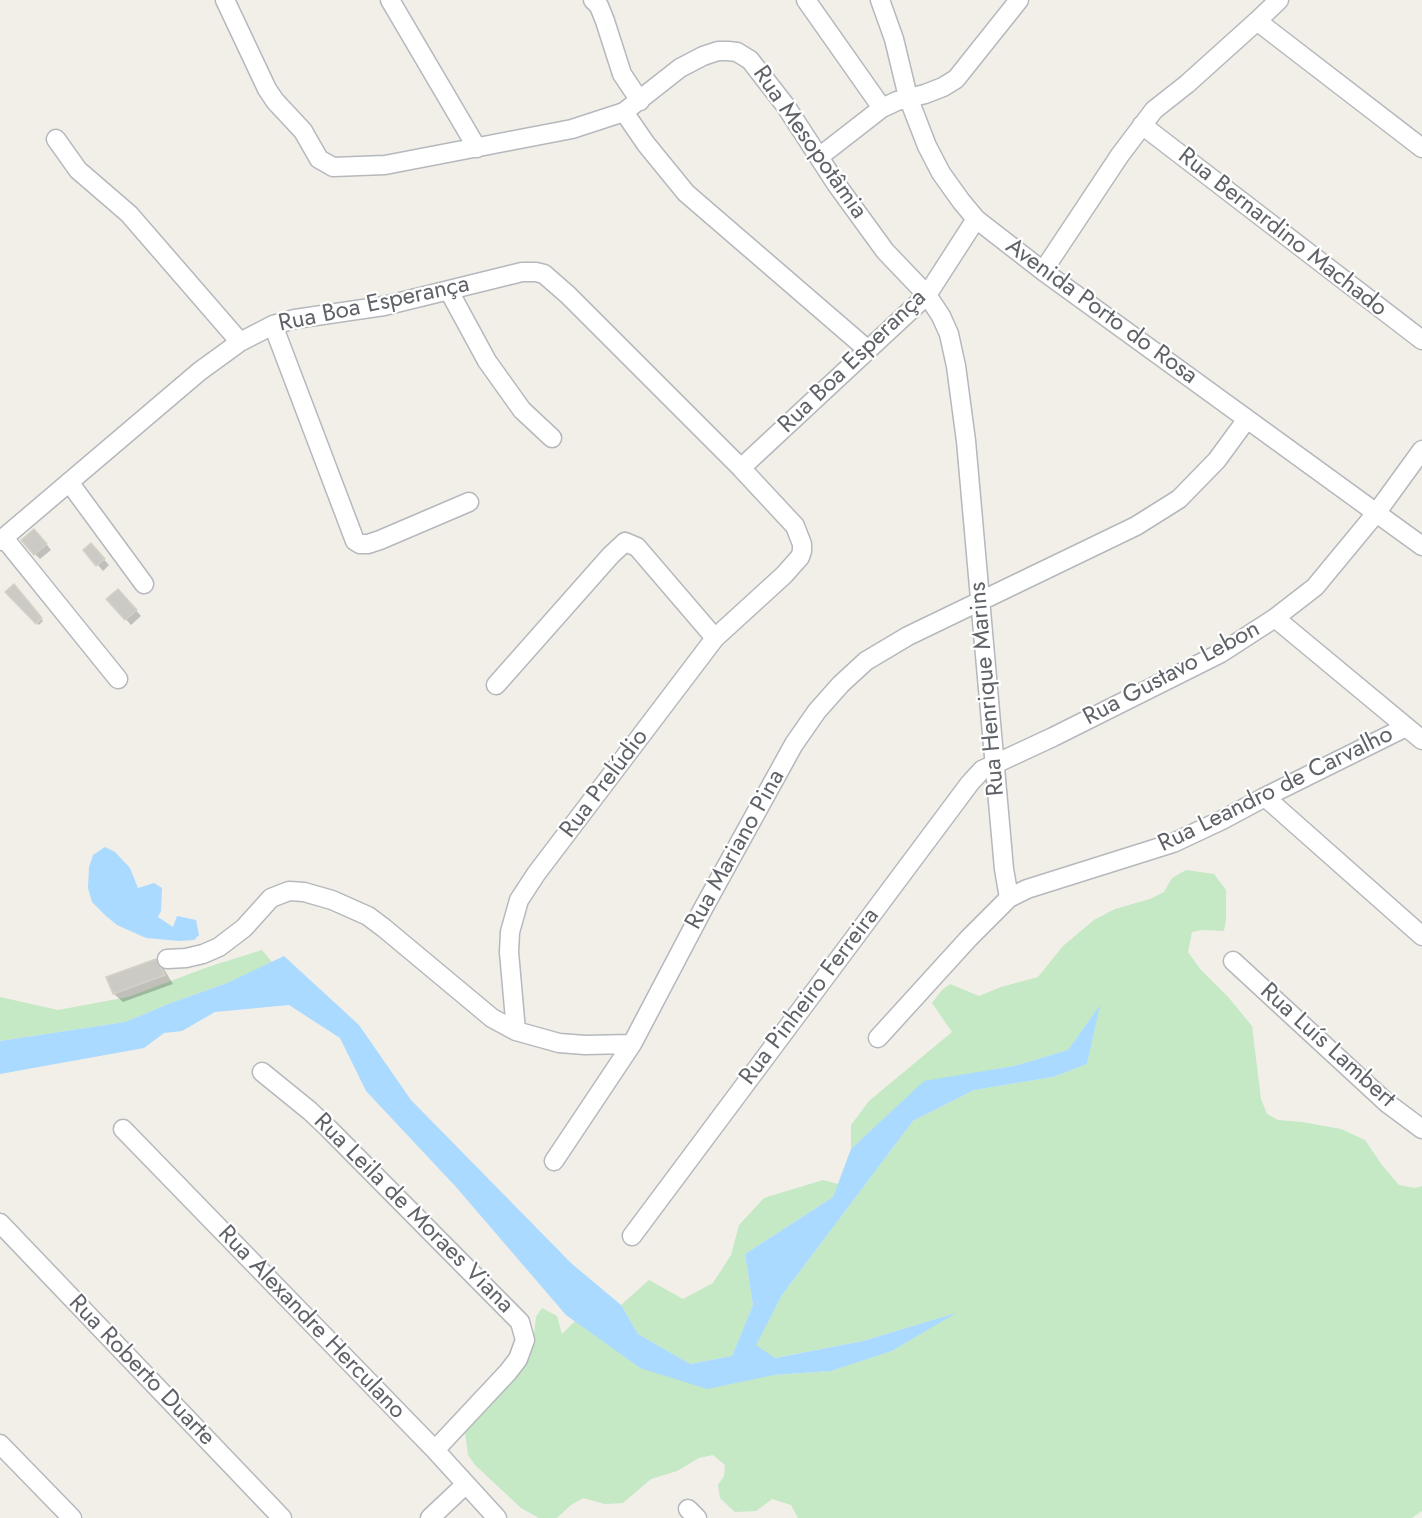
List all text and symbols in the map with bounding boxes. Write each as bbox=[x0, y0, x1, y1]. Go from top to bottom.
street label: Rua Mesopotâmia bbox=[746, 61, 872, 225]
street label: Rua Bernardino Machado bbox=[1172, 142, 1392, 324]
street label: Avenida Porto do Rosa bbox=[999, 233, 1203, 391]
street label: Rua Boa Esperança bbox=[276, 271, 472, 339]
street label: Rua Boa Esperança bbox=[773, 284, 933, 440]
street label: Rua Henrique Marins bbox=[964, 581, 1012, 797]
street label: Rua Gustavo Lebon bbox=[1079, 615, 1265, 733]
street label: Rua Leandro de Carvalho bbox=[1154, 721, 1398, 859]
street label: Rua Prelúdio bbox=[555, 724, 655, 844]
street label: Rua Mariano Pina bbox=[680, 765, 792, 935]
street label: Rua Pinheiro Ferreira bbox=[734, 903, 886, 1091]
street label: Rua Luís Lambert bbox=[1253, 978, 1401, 1114]
street label: Rua Leila de Moraes Viana bbox=[307, 1108, 519, 1320]
street label: Rua Alexandre Herculano bbox=[211, 1220, 411, 1426]
street label: Rua Roberto Duarte bbox=[62, 1290, 220, 1452]

